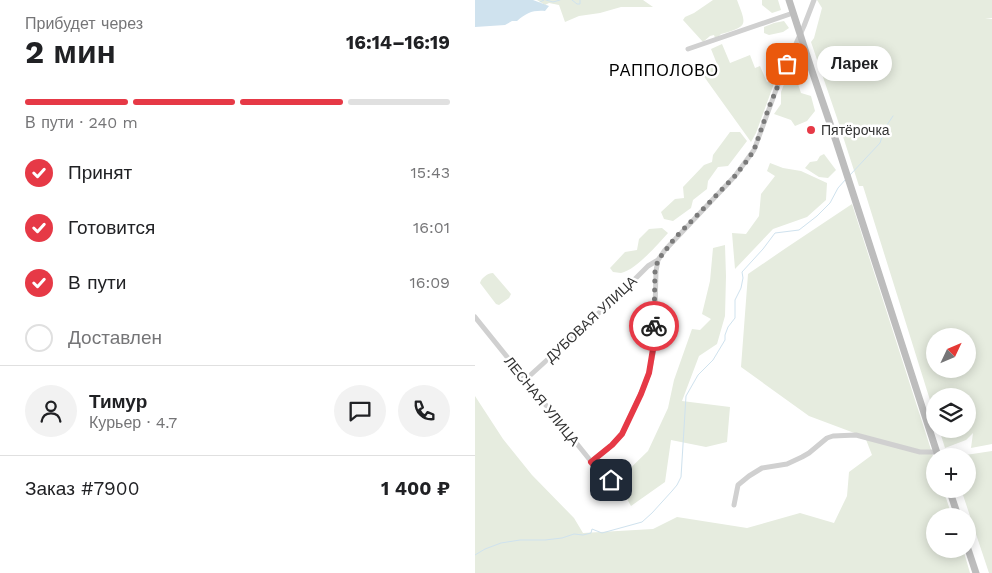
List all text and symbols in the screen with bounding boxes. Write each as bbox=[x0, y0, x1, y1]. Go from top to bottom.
text: Прибудет через bbox=[25, 14, 143, 33]
text: 16:14–16:19 bbox=[346, 31, 450, 54]
text: 2 мин bbox=[25, 33, 116, 71]
pin bbox=[766, 43, 808, 85]
callout: Ларек bbox=[817, 46, 892, 82]
icon: bag bbox=[773, 50, 801, 78]
text: Ларек bbox=[831, 54, 878, 73]
district label: РАППОЛОВО bbox=[609, 61, 719, 80]
text: В пути · 240 m bbox=[25, 113, 138, 132]
place label: Пятёрочка bbox=[821, 122, 890, 138]
marker: Пятёрочка bbox=[805, 124, 817, 136]
icon: check bbox=[25, 159, 53, 187]
text: Принят bbox=[68, 161, 132, 184]
text: 15:43 bbox=[411, 163, 450, 182]
icon: check bbox=[25, 214, 53, 242]
text: Готовится bbox=[68, 216, 155, 239]
text: 16:01 bbox=[413, 218, 450, 237]
icon: check bbox=[25, 269, 53, 297]
text: В пути bbox=[68, 271, 126, 294]
street label: ДУБОВАЯ УЛИЦА bbox=[542, 272, 640, 365]
text: 16:09 bbox=[409, 273, 450, 292]
courier bbox=[629, 301, 679, 351]
icon: bike bbox=[640, 312, 668, 340]
text: Доставлен bbox=[68, 326, 162, 349]
north arrow bbox=[926, 328, 976, 378]
map controls bbox=[926, 328, 976, 558]
street label: ЛЕСНАЯ УЛИЦА bbox=[501, 353, 583, 449]
button: person bbox=[25, 385, 77, 437]
button: chat bbox=[334, 385, 386, 437]
button: phone bbox=[398, 385, 450, 437]
button: layers bbox=[926, 388, 976, 438]
text: Тимур bbox=[89, 390, 147, 413]
text: Курьер · 4.7 bbox=[89, 413, 177, 432]
button: + bbox=[926, 448, 976, 498]
pin bbox=[590, 459, 632, 501]
icon: home bbox=[597, 466, 625, 494]
text: Заказ #7900 bbox=[25, 477, 139, 500]
text: 1 400 ₽ bbox=[381, 477, 450, 500]
button: − bbox=[926, 508, 976, 558]

